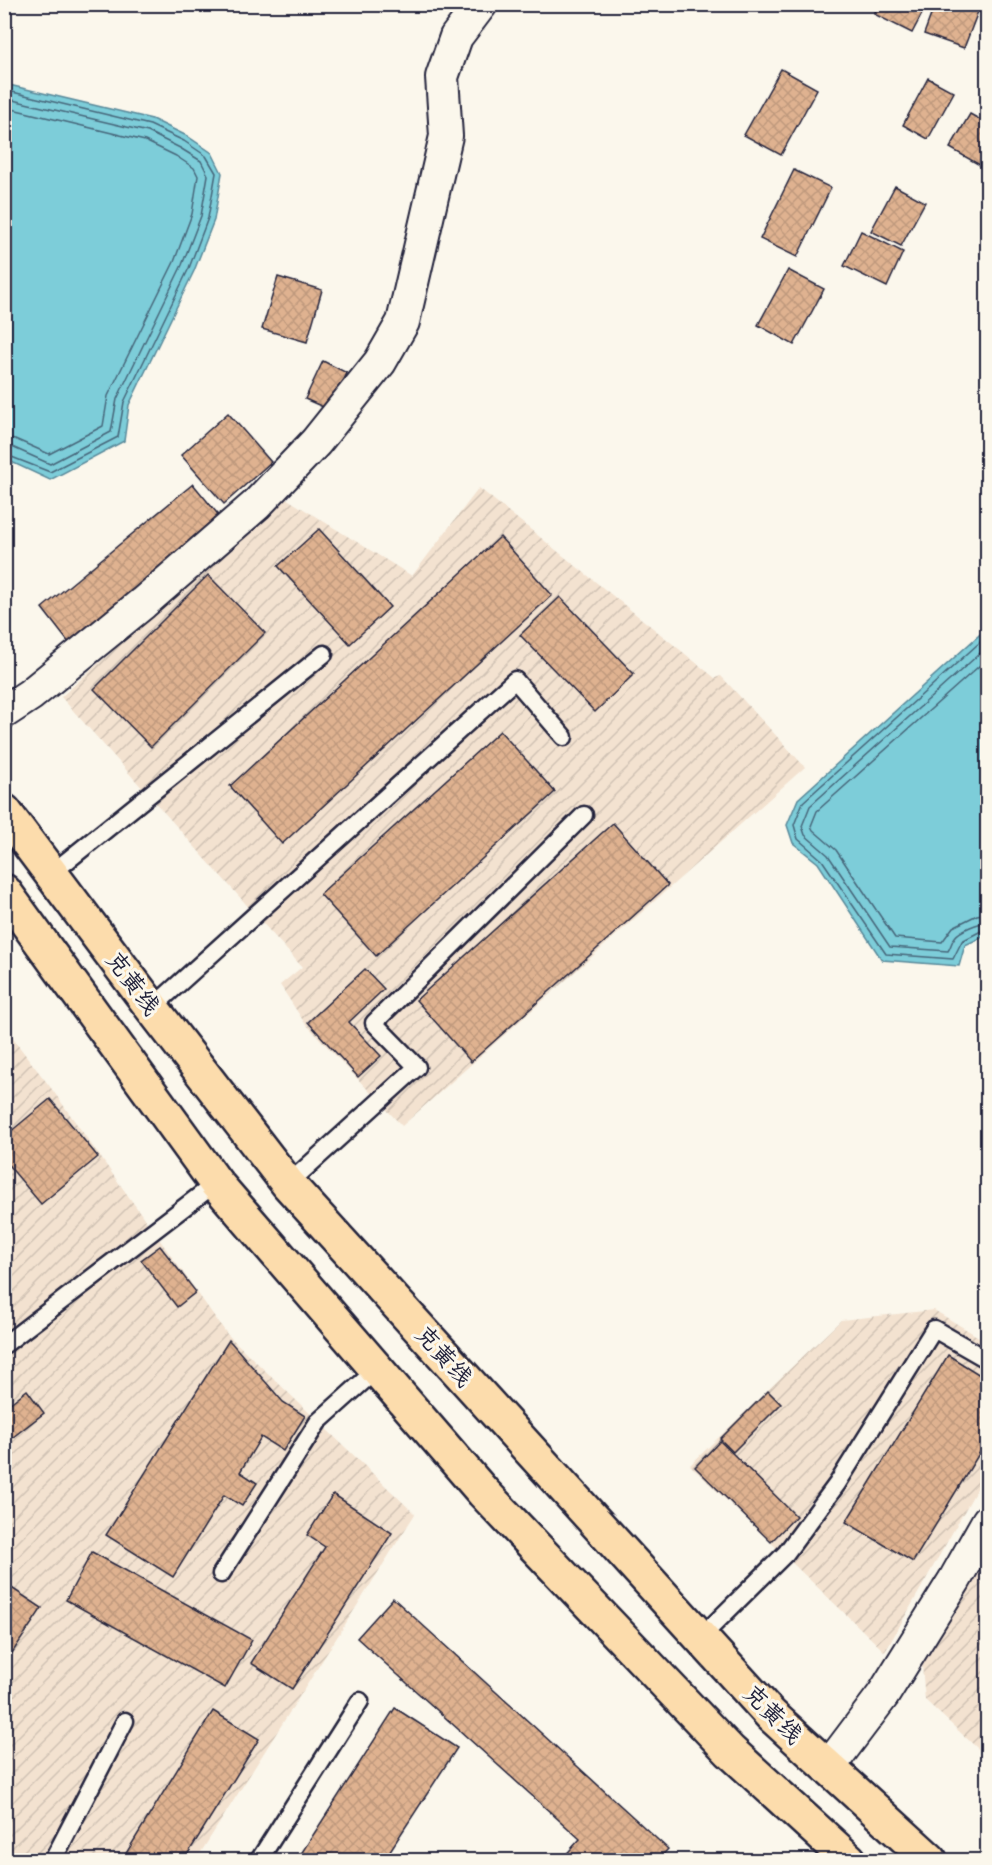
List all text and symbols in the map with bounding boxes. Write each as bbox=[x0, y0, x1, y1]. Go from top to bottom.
street label: 克黄线 bbox=[95, 945, 167, 1024]
street label: 克黄线 bbox=[405, 1319, 479, 1396]
street label: 克黄线 bbox=[733, 1678, 809, 1754]

